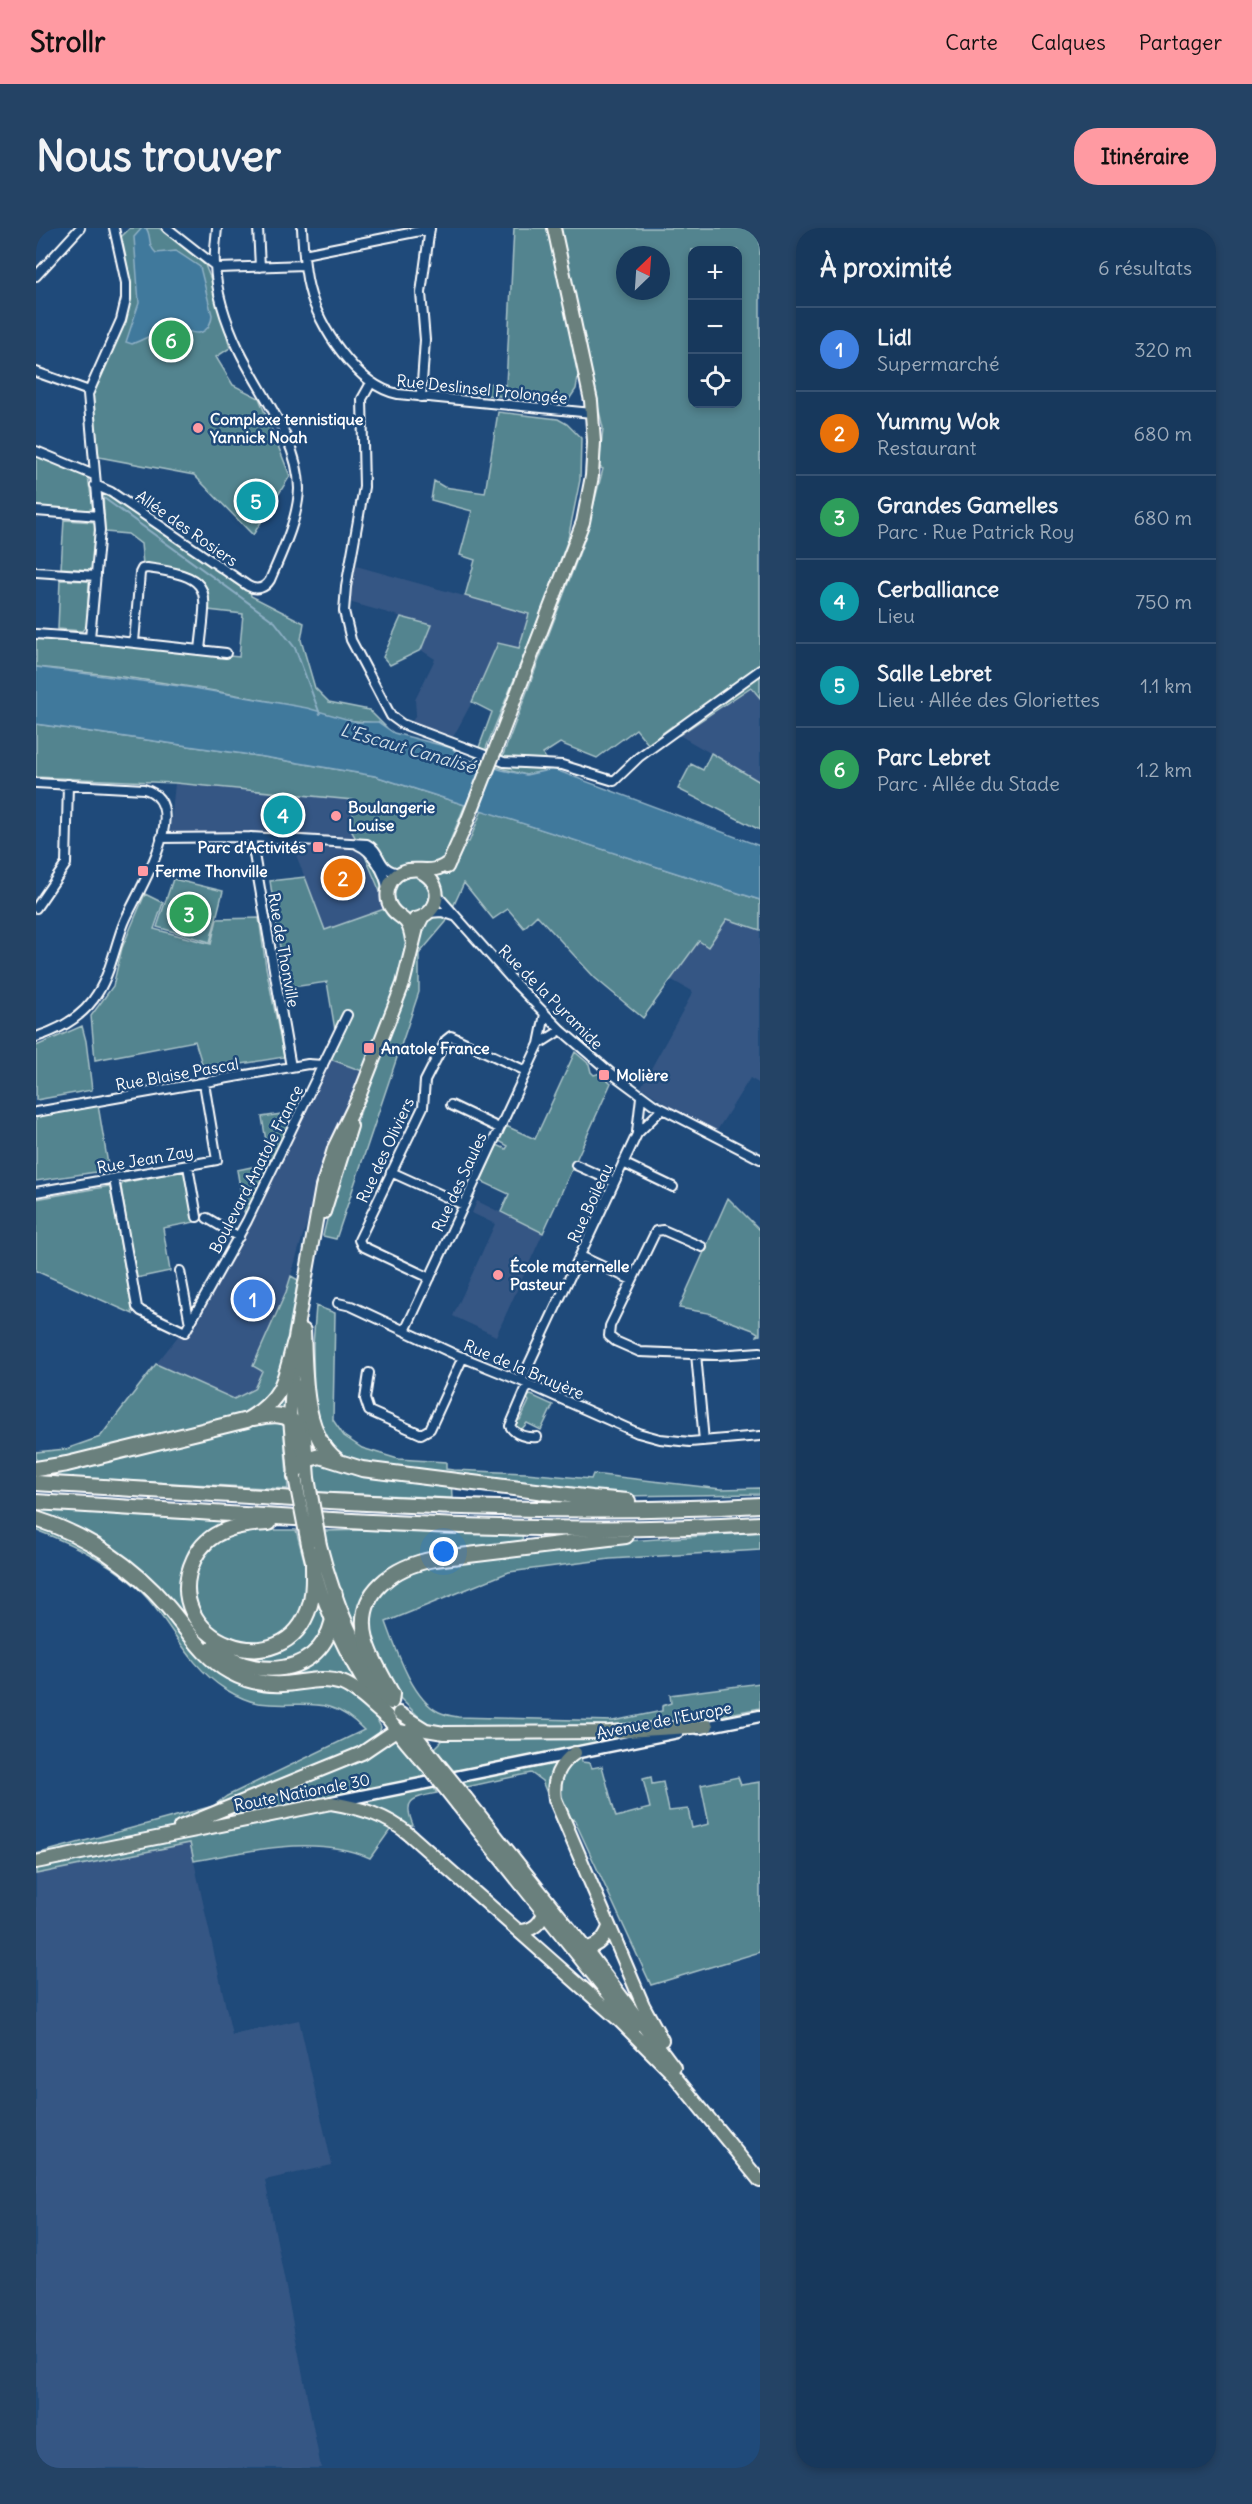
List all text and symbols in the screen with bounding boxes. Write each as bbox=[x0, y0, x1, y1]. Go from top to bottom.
text: Strollr bbox=[30, 24, 105, 60]
text: Carte bbox=[945, 29, 998, 56]
text: Calques bbox=[1031, 29, 1106, 56]
text: Partager bbox=[1139, 29, 1222, 56]
button: Itinéraire bbox=[1074, 128, 1216, 185]
text: Nous trouver bbox=[36, 130, 281, 182]
north arrow bbox=[616, 246, 670, 300]
map controls bbox=[688, 246, 742, 408]
button: + bbox=[688, 246, 742, 300]
text: À proximité bbox=[820, 251, 952, 284]
text: 6 résultats bbox=[1098, 255, 1192, 280]
button: − bbox=[688, 300, 742, 354]
pin: 6 bbox=[152, 318, 190, 362]
text: Lidl bbox=[877, 323, 912, 351]
text: 1 bbox=[836, 337, 843, 362]
text: 320 m bbox=[1134, 337, 1192, 362]
text: Supermarché bbox=[877, 351, 1000, 376]
button: locate bbox=[688, 354, 742, 408]
street label: Rue Deslinsel Prolongée bbox=[396, 370, 568, 408]
text: Yummy Wok bbox=[877, 407, 1000, 435]
place label: Complexe tennistique Yannick Noah bbox=[209, 409, 364, 447]
marker: Complexe tennistique Yannick Noah bbox=[191, 421, 205, 435]
text: 2 bbox=[834, 421, 845, 446]
text: 680 m bbox=[1133, 421, 1192, 446]
text: Restaurant bbox=[877, 435, 976, 460]
pin: 5 bbox=[236, 478, 276, 524]
street label: Allée des Rosiers bbox=[132, 485, 242, 571]
text: Grandes Gamelles bbox=[877, 491, 1058, 519]
text: 3 bbox=[834, 505, 845, 530]
text: 680 m bbox=[1133, 505, 1192, 530]
text: Parc · Rue Patrick Roy bbox=[877, 519, 1074, 544]
text: Cerballiance bbox=[877, 575, 999, 603]
text: 4 bbox=[834, 589, 845, 614]
text: 750 m bbox=[1135, 589, 1192, 614]
text: Lieu bbox=[877, 603, 915, 628]
text: Salle Lebret bbox=[877, 659, 992, 687]
text: 5 bbox=[834, 673, 845, 698]
text: 1.1 km bbox=[1140, 673, 1192, 698]
text: Lieu · Allée des Gloriettes bbox=[877, 687, 1100, 712]
water label: L'Escaut Canalisé bbox=[338, 718, 479, 779]
text: Parc Lebret bbox=[877, 743, 990, 771]
text: 6 bbox=[834, 757, 845, 782]
text: 1.2 km bbox=[1136, 757, 1192, 782]
text: Parc · Allée du Stade bbox=[877, 771, 1060, 796]
pin: 4 bbox=[264, 792, 302, 838]
place label: Boulangerie Louise bbox=[348, 797, 435, 835]
marker: Boulangerie Louise bbox=[329, 809, 343, 823]
place label: Parc d'Activités bbox=[198, 837, 306, 857]
marker: Parc d'Activités bbox=[311, 840, 325, 854]
pin: 2 bbox=[324, 856, 362, 900]
place label: Ferme Thonville bbox=[155, 861, 268, 881]
marker: Ferme Thonville bbox=[136, 864, 150, 878]
street label: Rue de Thonville bbox=[264, 891, 304, 1009]
pin: 3 bbox=[170, 892, 208, 936]
street label: Rue de la Pyramide bbox=[494, 940, 608, 1054]
place label: Anatole France bbox=[381, 1038, 490, 1058]
marker: Anatole France bbox=[362, 1041, 376, 1055]
street label: Rue Blaise Pascal bbox=[114, 1053, 240, 1095]
place label: Molière bbox=[616, 1065, 669, 1085]
marker: Molière bbox=[597, 1068, 611, 1082]
street label: Boulevard Anatole France bbox=[205, 1082, 307, 1256]
street label: Rue des Oliviers bbox=[352, 1094, 418, 1206]
street label: Rue des Saules bbox=[427, 1129, 491, 1235]
street label: Rue Jean Zay bbox=[95, 1141, 195, 1177]
street label: Rue Boileau bbox=[563, 1160, 617, 1246]
place label: École maternelle Pasteur bbox=[510, 1256, 630, 1294]
marker: École maternelle Pasteur bbox=[491, 1268, 505, 1282]
pin: 1 bbox=[234, 1276, 272, 1322]
street label: Rue de la Bruyère bbox=[461, 1335, 587, 1403]
your location bbox=[429, 1537, 458, 1566]
street label: Avenue de l'Europe bbox=[595, 1697, 733, 1743]
street label: Route Nationale 30 bbox=[232, 1769, 372, 1815]

